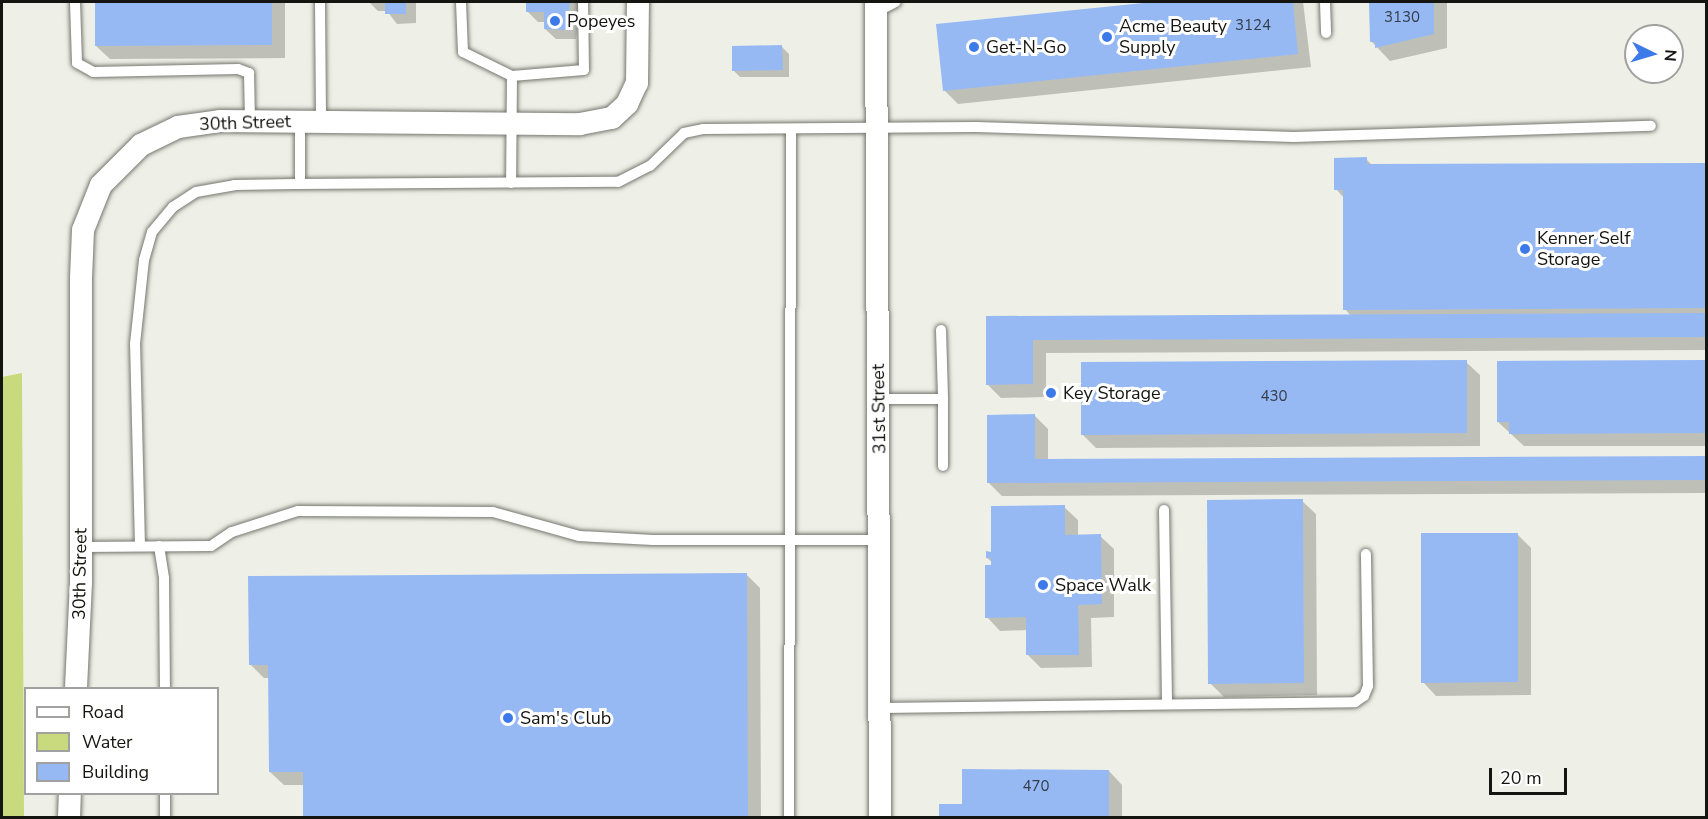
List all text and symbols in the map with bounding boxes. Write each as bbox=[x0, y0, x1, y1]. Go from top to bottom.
house number: 3130 bbox=[1384, 9, 1420, 27]
place label: Popeyes bbox=[567, 10, 635, 32]
marker: Popeyes bbox=[548, 14, 562, 28]
place label: Acme Beauty Supply bbox=[1119, 16, 1227, 58]
house number: 3124 bbox=[1235, 17, 1271, 35]
north arrow bbox=[1624, 24, 1684, 84]
marker: Acme Beauty Supply bbox=[1100, 30, 1114, 44]
place label: Get-N-Go bbox=[986, 36, 1066, 58]
marker: Get-N-Go bbox=[967, 40, 981, 54]
text: N bbox=[1658, 48, 1681, 62]
street label: 30th Street bbox=[199, 111, 291, 135]
place label: Kenner Self Storage bbox=[1537, 228, 1631, 270]
marker: Kenner Self Storage bbox=[1518, 242, 1532, 256]
street label: 31st Street bbox=[867, 364, 891, 454]
place label: Key Storage bbox=[1063, 382, 1161, 404]
marker: Key Storage bbox=[1044, 386, 1058, 400]
house number: 430 bbox=[1261, 388, 1287, 406]
street label: 30th Street bbox=[68, 528, 92, 620]
place label: Space Walk bbox=[1055, 574, 1151, 596]
marker: Space Walk bbox=[1036, 578, 1050, 592]
legend bbox=[24, 687, 219, 795]
text: Road bbox=[82, 700, 124, 724]
place label: Sam's Club bbox=[520, 707, 611, 729]
marker: Sam's Club bbox=[501, 711, 515, 725]
text: Water bbox=[82, 730, 133, 754]
scale bar bbox=[1492, 756, 1570, 794]
text: Building bbox=[82, 760, 149, 784]
text: 20 m bbox=[1500, 766, 1542, 790]
house number: 470 bbox=[1023, 778, 1049, 796]

